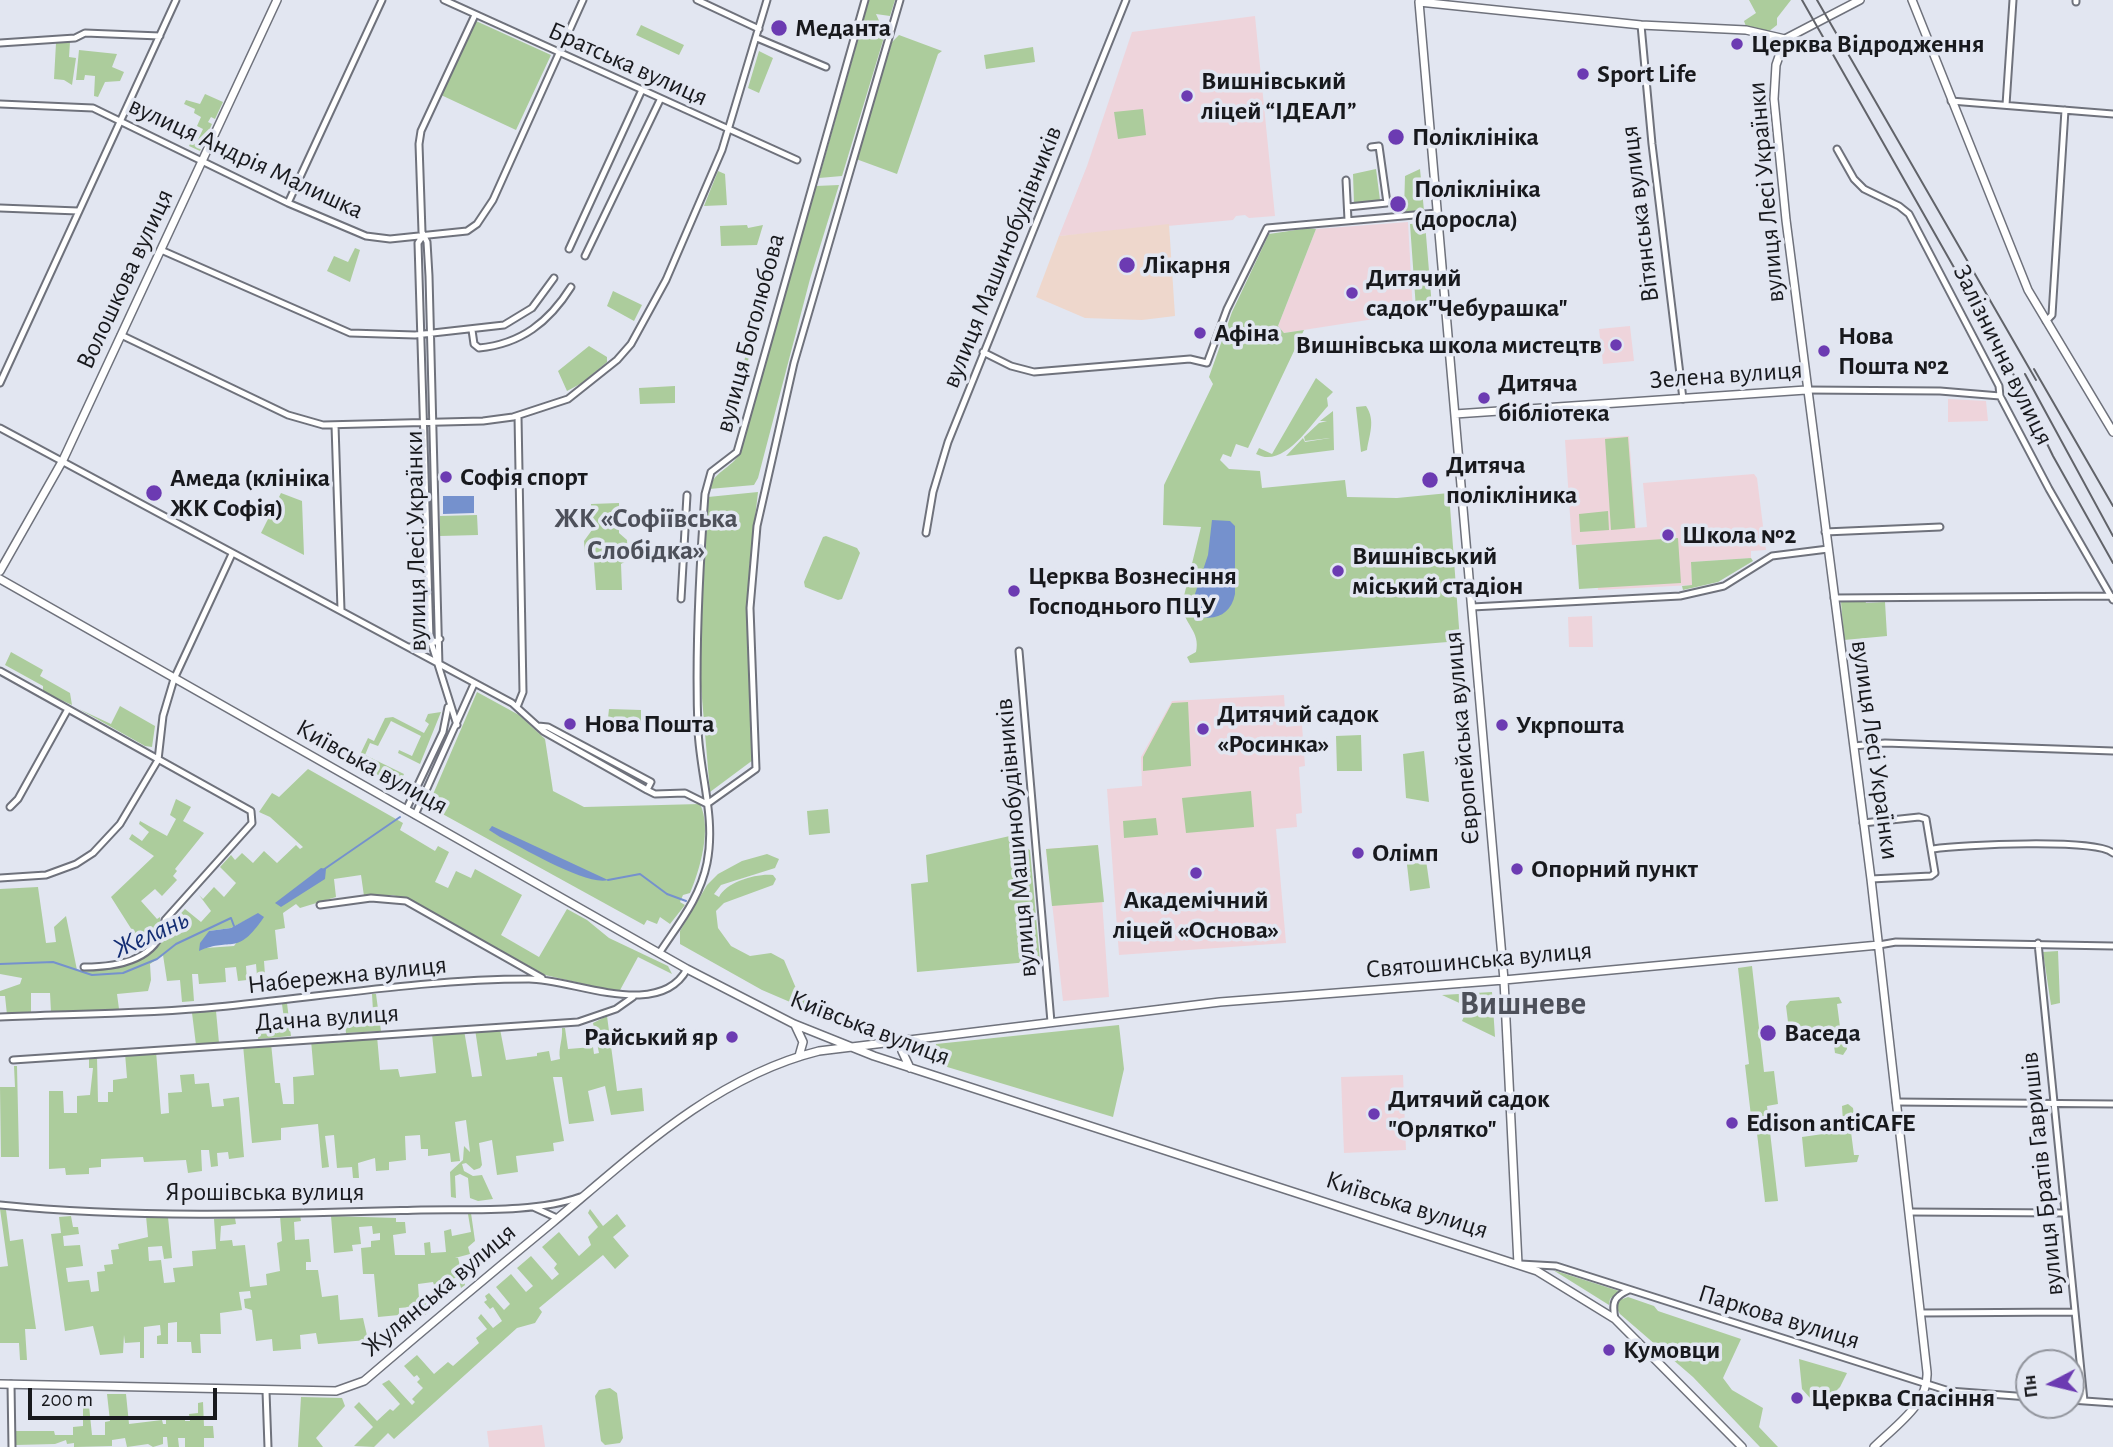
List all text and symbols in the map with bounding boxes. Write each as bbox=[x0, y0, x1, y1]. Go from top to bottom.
place label: Меданта bbox=[795, 12, 891, 44]
street label: Братська вулиця bbox=[543, 15, 713, 113]
marker: Меданта bbox=[769, 18, 789, 38]
place label: Церква Відродження bbox=[1751, 28, 1985, 60]
marker: Церква Відродження bbox=[1729, 36, 1745, 52]
place label: Sport Life bbox=[1597, 58, 1697, 90]
place label: Вишнівський ліцей “ІДЕАЛ” bbox=[1201, 65, 1357, 126]
marker: Sport Life bbox=[1575, 66, 1591, 82]
street label: вулиця Лесі Українки bbox=[1741, 80, 1791, 304]
marker: Вишнівський ліцей “ІДЕАЛ” bbox=[1179, 88, 1195, 104]
street label: вулиця Андрія Малишка bbox=[124, 90, 368, 226]
street label: вулиця Машинобудівників bbox=[935, 121, 1069, 393]
place label: Поліклініка bbox=[1412, 121, 1539, 153]
street label: Вітянська вулиця bbox=[1614, 124, 1666, 304]
marker: Поліклініка bbox=[1386, 127, 1406, 147]
place label: Поліклініка (доросла) bbox=[1414, 173, 1541, 234]
street label: Волошкова вулиця bbox=[70, 184, 180, 374]
marker: Поліклініка (доросла) bbox=[1388, 194, 1408, 214]
street label: вулиця Боголюбова bbox=[708, 230, 792, 436]
place label: Лікарня bbox=[1143, 249, 1231, 281]
marker: Лікарня bbox=[1117, 255, 1137, 275]
street label: Залізнична вулиця bbox=[1946, 260, 2060, 450]
place label: Дитячий садок"Чебурашка" bbox=[1366, 262, 1568, 324]
marker: Дитячий садок"Чебурашка" bbox=[1344, 285, 1360, 301]
place label: Афіна bbox=[1214, 317, 1280, 349]
place label: Нова Пошта №2 bbox=[1838, 320, 1949, 382]
marker: Афіна bbox=[1192, 325, 1208, 341]
place label: Вишнівська школа мистецтв bbox=[1296, 329, 1602, 361]
marker: Вишнівська школа мистецтв bbox=[1608, 337, 1624, 353]
marker: Нова Пошта №2 bbox=[1816, 343, 1832, 359]
street label: Зелена вулиця bbox=[1648, 354, 1804, 396]
place label: Дитяча бібліотека bbox=[1498, 367, 1610, 428]
marker: Дитяча бібліотека bbox=[1476, 390, 1492, 406]
street label: вулиця Лесі Українки bbox=[398, 430, 434, 652]
place label: Дитяча полікліника bbox=[1446, 449, 1577, 510]
place label: Софія спорт bbox=[460, 461, 588, 493]
place label: Амеда (клініка ЖК Софія) bbox=[170, 462, 330, 524]
marker: Софія спорт bbox=[438, 469, 454, 485]
marker: Дитяча полікліника bbox=[1420, 470, 1440, 490]
marker: Амеда (клініка ЖК Софія) bbox=[144, 483, 164, 503]
district label: ЖК «Софіївська Слобідка» bbox=[554, 502, 738, 568]
place label: Школа №2 bbox=[1682, 519, 1796, 551]
marker: Школа №2 bbox=[1660, 527, 1676, 543]
place label: Вишнівський міський стадіон bbox=[1352, 540, 1523, 602]
place label: Церква Вознесіння Господнього ПЦУ bbox=[1028, 560, 1237, 622]
marker: Вишнівський міський стадіон bbox=[1330, 563, 1346, 579]
marker: Церква Вознесіння Господнього ПЦУ bbox=[1006, 583, 1022, 599]
street label: Європейська вулиця bbox=[1437, 630, 1487, 846]
street label: вулиця Лесі Українки bbox=[1844, 638, 1906, 862]
street label: вулиця Машинобудівників bbox=[988, 697, 1044, 979]
place label: Дитячий садок «Росинка» bbox=[1217, 698, 1379, 760]
place label: Нова Пошта bbox=[584, 708, 715, 740]
place label: Укрпошта bbox=[1516, 709, 1625, 741]
street label: Київська вулиця bbox=[291, 712, 453, 822]
marker: Нова Пошта bbox=[562, 716, 578, 732]
marker: Укрпошта bbox=[1494, 717, 1510, 733]
marker: Дитячий садок «Росинка» bbox=[1195, 721, 1211, 737]
place label: Олімп bbox=[1372, 837, 1439, 869]
marker: Олімп bbox=[1350, 845, 1366, 861]
place label: Опорний пункт bbox=[1531, 853, 1698, 885]
marker: Опорний пункт bbox=[1509, 861, 1525, 877]
marker: Академічний ліцей «Основа» bbox=[1188, 865, 1204, 881]
place label: Академічний ліцей «Основа» bbox=[1113, 884, 1279, 946]
water label: Желань bbox=[108, 902, 194, 966]
street label: Святошинська вулиця bbox=[1364, 935, 1594, 985]
street label: Набережна вулиця bbox=[246, 949, 448, 1001]
street label: Київська вулиця bbox=[785, 983, 955, 1073]
district label: Вишневе bbox=[1460, 984, 1586, 1024]
street label: Дачна вулиця bbox=[254, 997, 400, 1039]
place label: Васеда bbox=[1784, 1017, 1861, 1049]
place label: Райський яр bbox=[584, 1021, 718, 1053]
marker: Васеда bbox=[1758, 1023, 1778, 1043]
marker: Райський яр bbox=[724, 1029, 740, 1045]
street label: вулиця Братів Гавришів bbox=[2014, 1051, 2070, 1297]
place label: Дитячий садок "Орлятко" bbox=[1388, 1083, 1550, 1144]
marker: Дитячий садок "Орлятко" bbox=[1366, 1106, 1382, 1122]
place label: Edison antiCAFE bbox=[1746, 1107, 1915, 1139]
marker: Edison antiCAFE bbox=[1724, 1115, 1740, 1131]
street label: Київська вулиця bbox=[1322, 1164, 1492, 1246]
street label: Ярошівська вулиця bbox=[165, 1176, 365, 1208]
street label: Жулянська вулиця bbox=[356, 1216, 522, 1364]
street label: Паркова вулиця bbox=[1694, 1278, 1864, 1356]
place label: Кумовци bbox=[1623, 1334, 1720, 1366]
marker: Кумовци bbox=[1601, 1342, 1617, 1358]
north arrow bbox=[2015, 1349, 2085, 1419]
scale bar bbox=[32, 1374, 220, 1418]
text: Пн bbox=[2020, 1374, 2041, 1399]
place label: Церква Спасіння bbox=[1811, 1382, 1995, 1414]
text: 200 m bbox=[41, 1389, 93, 1410]
marker: Церква Спасіння bbox=[1789, 1390, 1805, 1406]

